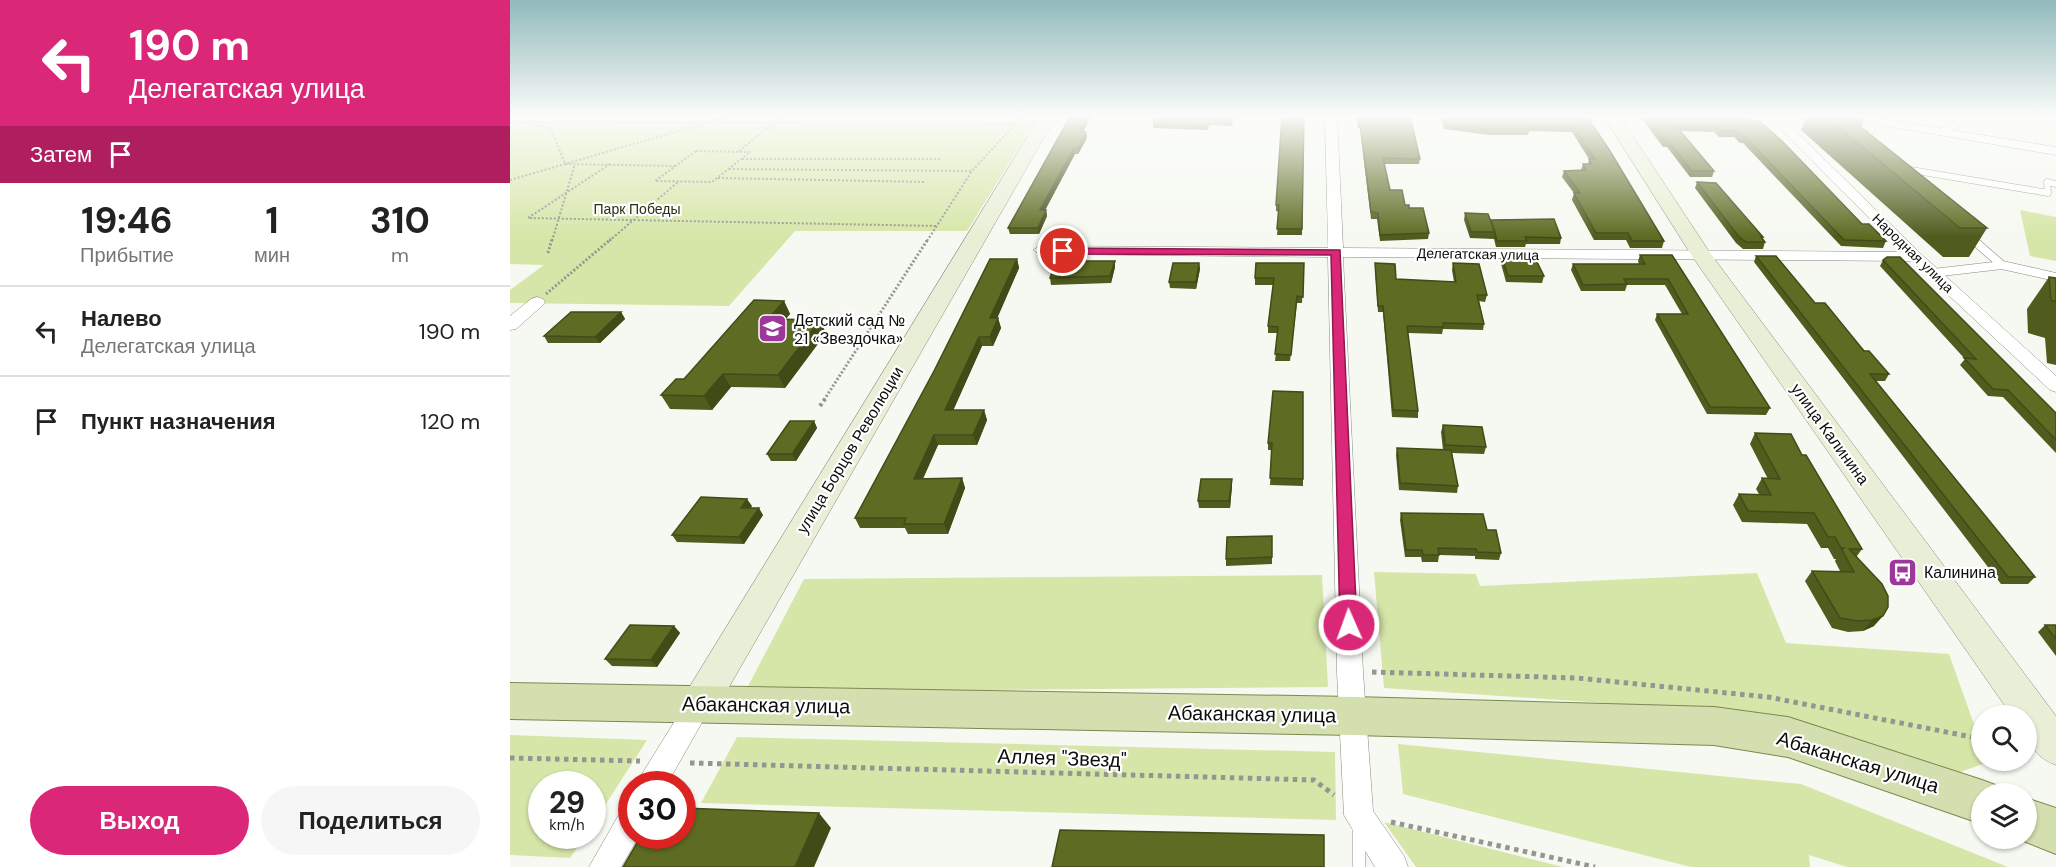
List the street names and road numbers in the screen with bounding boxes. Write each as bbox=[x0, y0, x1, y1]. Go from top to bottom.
street label: Народная улица bbox=[1868, 209, 1958, 297]
street label: Делегатская улица bbox=[1417, 244, 1540, 264]
street label: улица Борцов Революции bbox=[792, 363, 908, 537]
street label: улица Калинина bbox=[1786, 379, 1874, 489]
street label: Абаканская улица bbox=[682, 691, 851, 719]
street label: Абаканская улица bbox=[1168, 700, 1337, 728]
street label: Абаканская улица bbox=[1774, 725, 1943, 799]
street label: Аллея "Звезд" bbox=[997, 743, 1127, 773]

